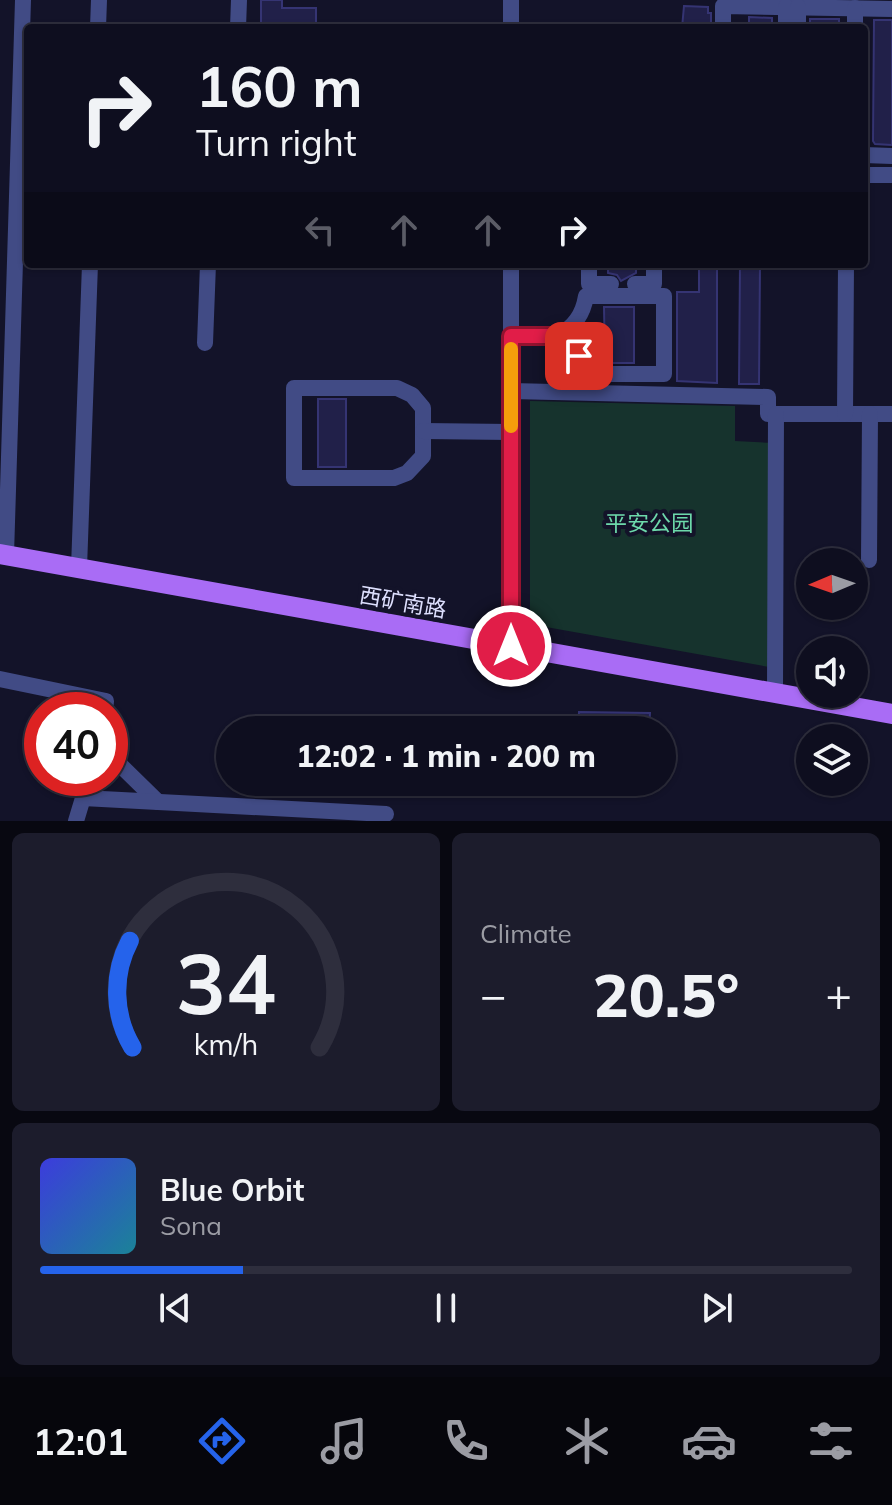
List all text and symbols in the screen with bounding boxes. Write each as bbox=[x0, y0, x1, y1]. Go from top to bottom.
text: 160 m bbox=[196, 51, 363, 121]
icon: right bbox=[64, 56, 168, 160]
text: Turn right bbox=[196, 120, 357, 165]
icon: left bbox=[298, 208, 342, 252]
icon: ahead bbox=[382, 208, 426, 252]
icon: ahead bbox=[466, 208, 510, 252]
icon: right bbox=[550, 208, 594, 252]
pin bbox=[545, 322, 613, 390]
icon: arrive bbox=[557, 334, 601, 378]
park label: 平安公园 bbox=[605, 509, 693, 537]
north arrow bbox=[796, 548, 868, 620]
map controls bbox=[796, 548, 868, 796]
street label: 西矿南路 bbox=[357, 581, 449, 623]
position arrow bbox=[469, 604, 553, 688]
button: sound bbox=[796, 636, 868, 708]
speed limit sign: 40 bbox=[24, 692, 128, 796]
button: layers bbox=[796, 724, 868, 796]
text: 12:02 · 1 min · 200 m bbox=[296, 737, 596, 775]
text: Climate bbox=[480, 917, 572, 950]
text: 34 bbox=[176, 930, 276, 1035]
text: 20.5° bbox=[593, 957, 739, 1032]
text: − bbox=[480, 967, 506, 1022]
text: + bbox=[826, 967, 852, 1022]
text: km/h bbox=[194, 1026, 258, 1062]
text: Blue Orbit bbox=[160, 1171, 304, 1209]
text: Sona bbox=[160, 1209, 222, 1242]
icon: previous bbox=[153, 1286, 197, 1330]
icon: pause bbox=[424, 1286, 468, 1330]
icon: next bbox=[695, 1286, 739, 1330]
icon: directions bbox=[194, 1413, 250, 1469]
icon: music bbox=[316, 1413, 372, 1469]
icon: phone bbox=[438, 1413, 494, 1469]
icon: climate bbox=[559, 1413, 615, 1469]
icon: car bbox=[681, 1413, 737, 1469]
icon: filters bbox=[803, 1413, 859, 1469]
text: 12:01 bbox=[33, 1419, 128, 1464]

